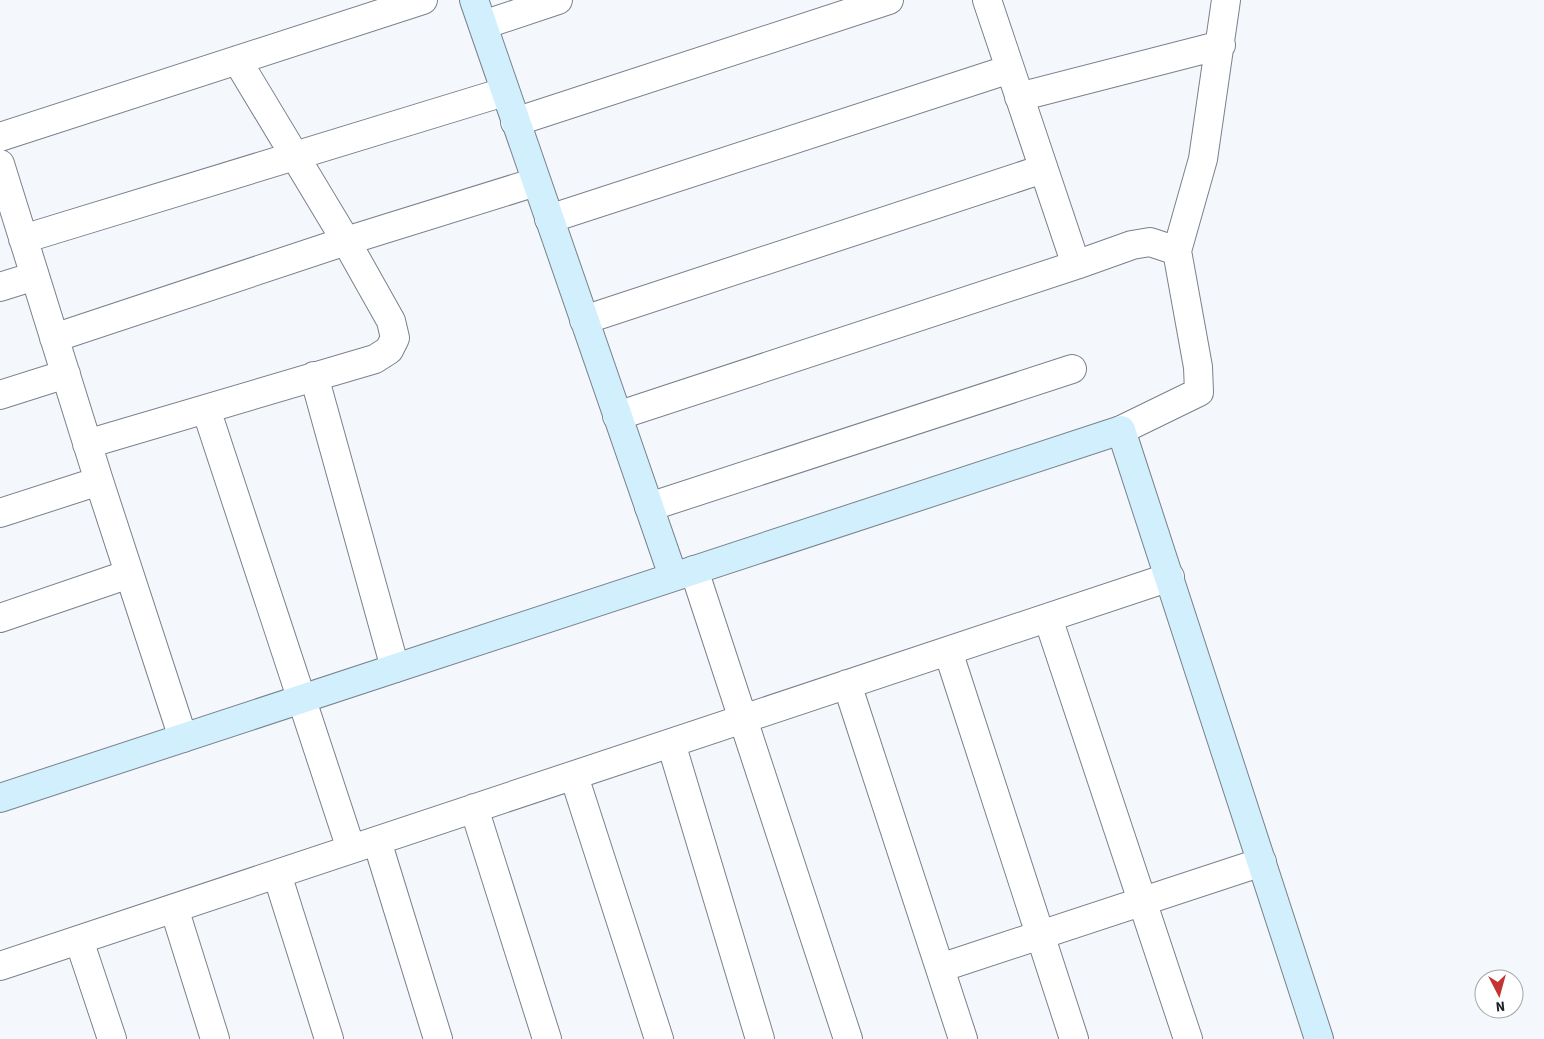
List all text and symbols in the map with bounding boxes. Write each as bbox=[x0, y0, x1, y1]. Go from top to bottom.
north arrow bbox=[1474, 969, 1524, 1019]
text: N bbox=[1495, 996, 1506, 1016]

